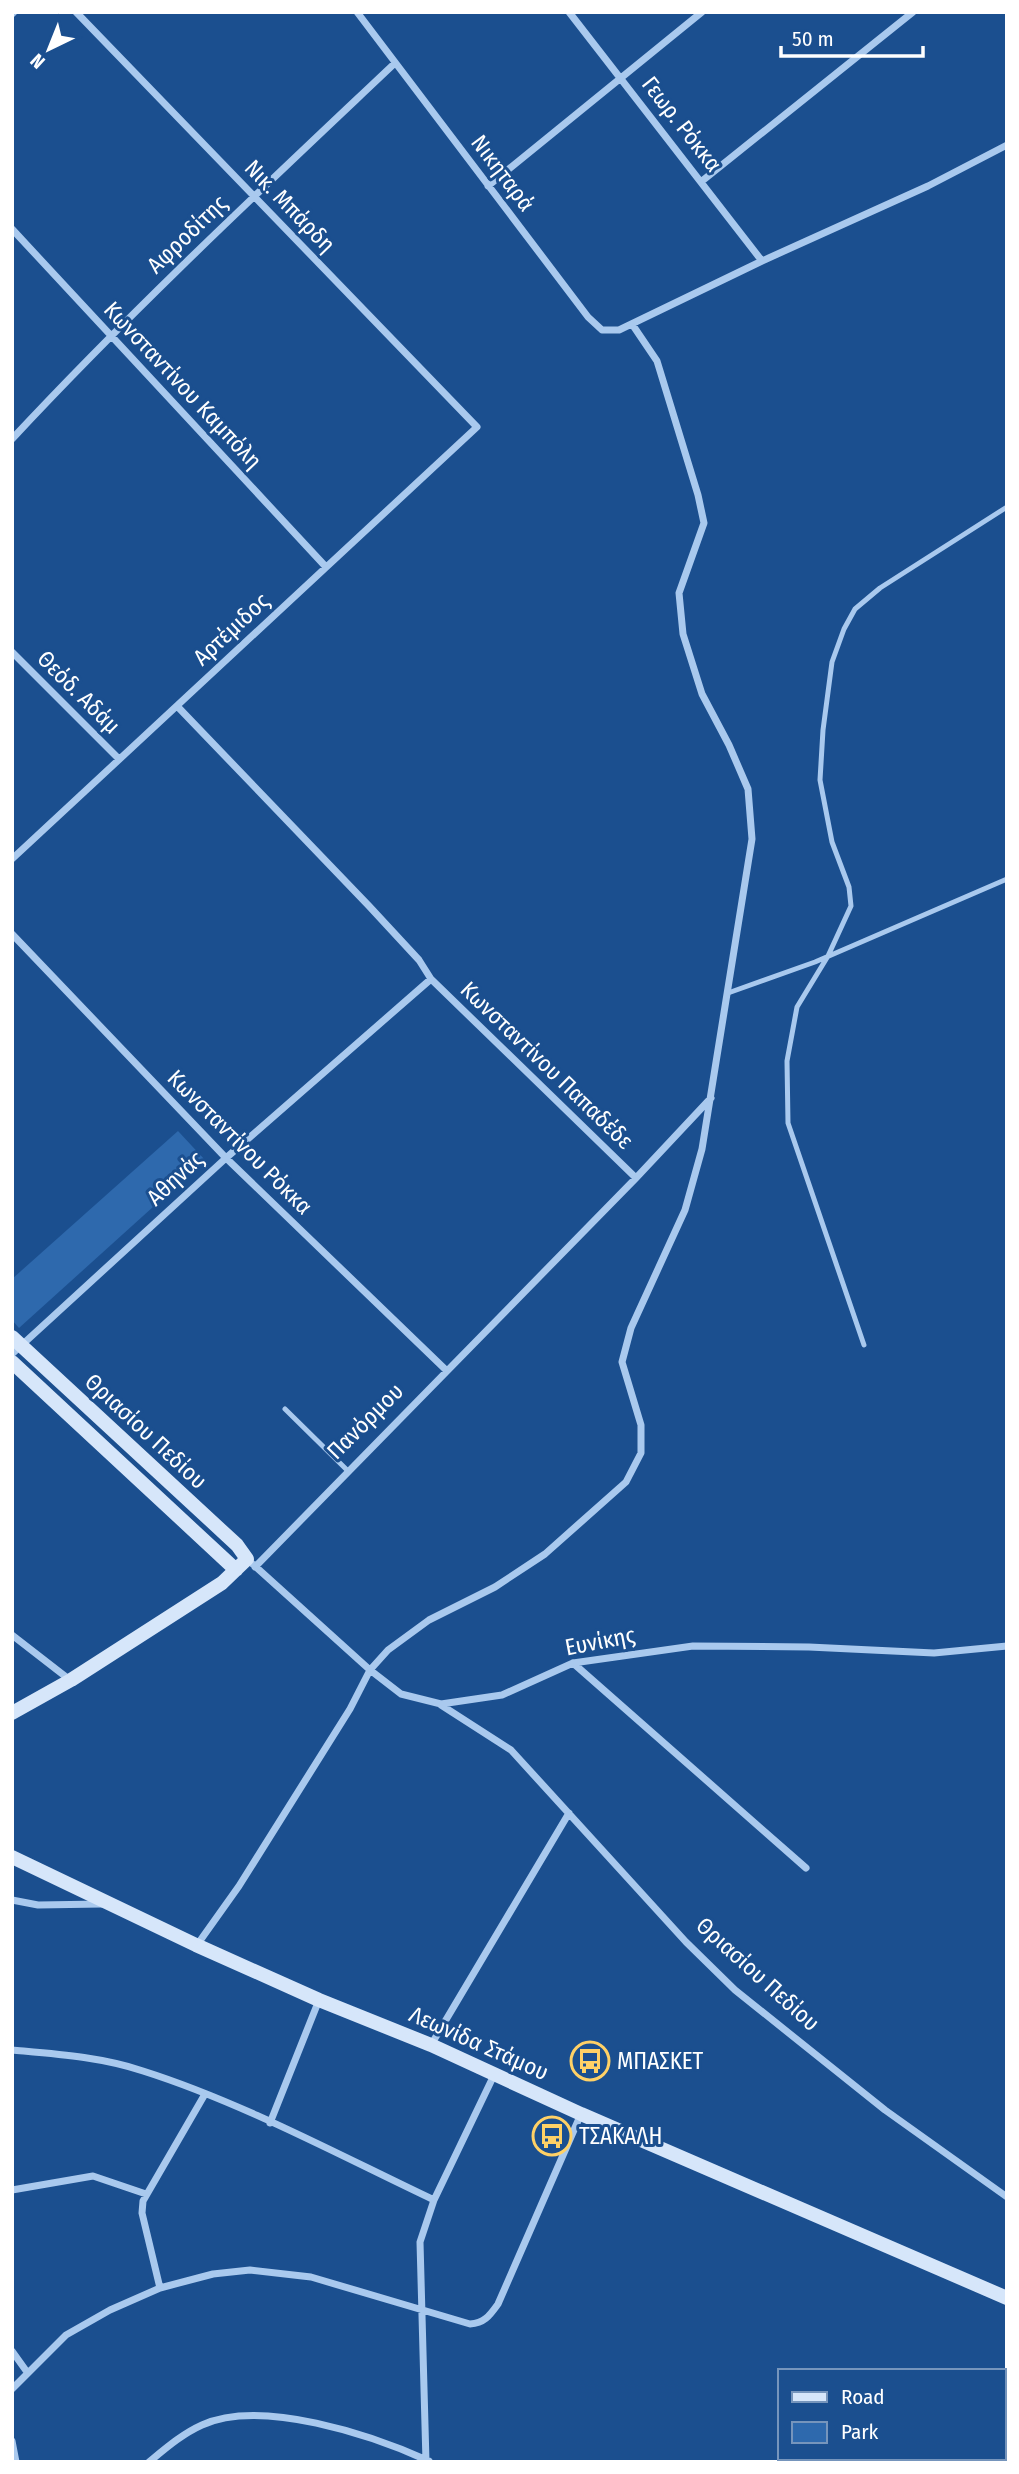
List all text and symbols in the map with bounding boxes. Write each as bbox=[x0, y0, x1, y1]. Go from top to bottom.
north arrow bbox=[14, 14, 84, 84]
scale bar bbox=[781, 14, 923, 58]
text: 50 m bbox=[792, 26, 834, 52]
text: N bbox=[26, 49, 50, 73]
street label: Γεωρ. Ρόκκα bbox=[636, 71, 728, 177]
street label: Νικηταρά bbox=[465, 129, 541, 217]
street label: Νικ. Μπάρδη bbox=[239, 154, 341, 258]
street label: Αφροδίτης bbox=[141, 189, 233, 279]
street label: Κωνσταντίνου Καμπόλη bbox=[98, 296, 268, 474]
street label: Αρτέμιδος bbox=[187, 587, 275, 671]
street label: Θεόδ. Αδάμ bbox=[32, 645, 126, 739]
street label: Κωνσταντίνου Παπαδέδε bbox=[455, 975, 639, 1155]
street label: Κωνσταντίνου Ρόκκα bbox=[162, 1064, 318, 1220]
street label: Αθηνάς bbox=[141, 1144, 210, 1211]
street label: Θριασίου Πεδίου bbox=[79, 1367, 213, 1495]
street label: Πανόρμου bbox=[321, 1377, 409, 1465]
street label: Ευνίκης bbox=[563, 1620, 638, 1661]
street label: Θριασίου Πεδίου bbox=[690, 1911, 826, 2037]
street label: Λεωνίδα Στάμου bbox=[405, 2000, 553, 2086]
bus stop icon: ΜΠΑΣΚΕΤ bbox=[569, 2040, 611, 2082]
place label: ΜΠΑΣΚΕΤ bbox=[617, 2047, 704, 2075]
bus stop icon: ΤΣΑΚΑΛΗ bbox=[531, 2115, 573, 2157]
place label: ΤΣΑΚΑΛΗ bbox=[579, 2122, 662, 2150]
legend bbox=[778, 2369, 1005, 2460]
text: Road bbox=[841, 2384, 885, 2410]
text: Park bbox=[841, 2419, 879, 2445]

